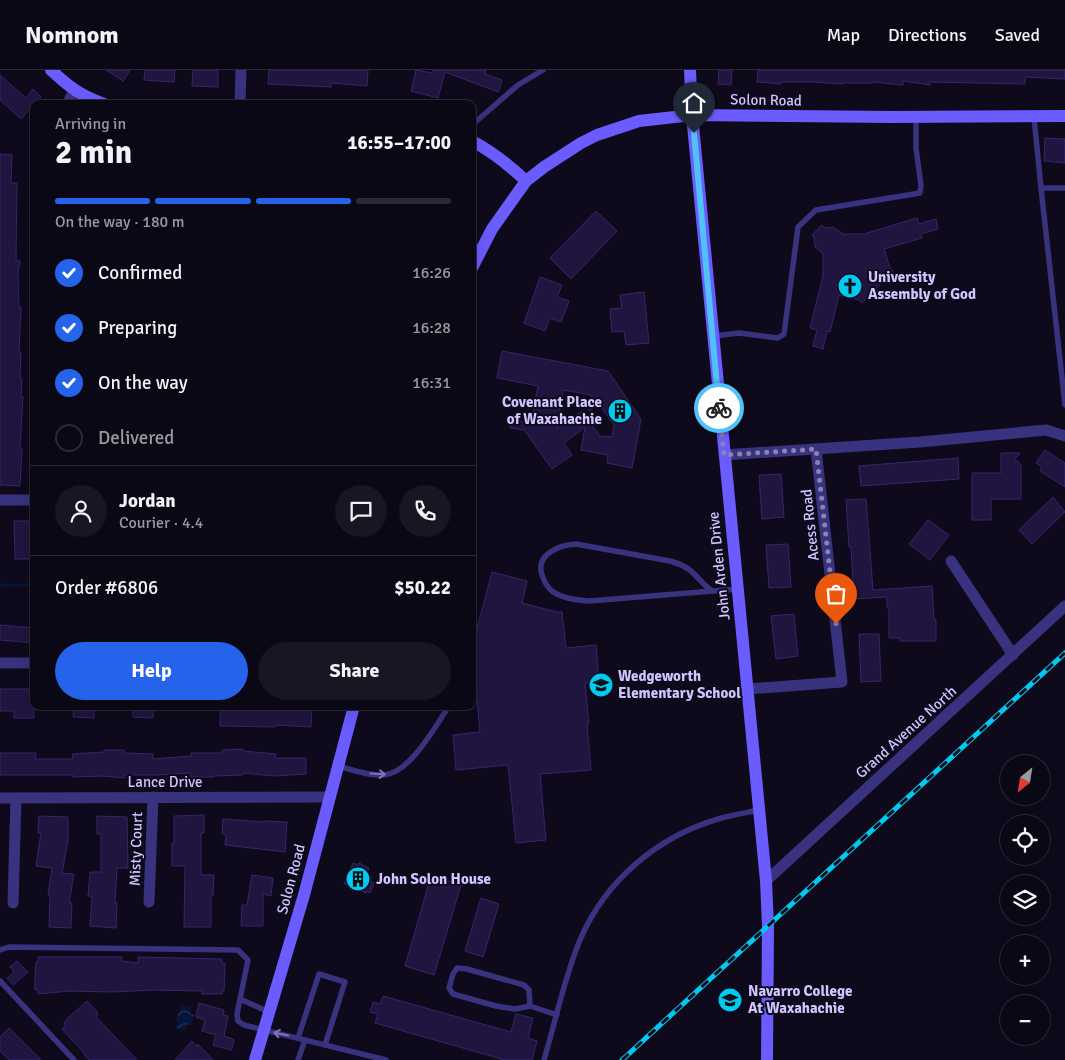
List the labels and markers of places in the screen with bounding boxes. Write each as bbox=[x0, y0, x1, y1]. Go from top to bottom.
pin bbox=[673, 82, 715, 133]
place label: University Assembly of God bbox=[868, 268, 976, 303]
church icon: University Assembly of God bbox=[837, 273, 863, 299]
place label: Covenant Place of Waxahachie bbox=[502, 393, 602, 428]
building icon: Covenant Place of Waxahachie bbox=[607, 398, 633, 424]
pin bbox=[815, 573, 857, 624]
place label: Wedgeworth Elementary School bbox=[618, 667, 741, 702]
school or university icon: Wedgeworth Elementary School bbox=[588, 672, 614, 698]
building icon: John Solon House bbox=[345, 866, 371, 892]
place label: John Solon House bbox=[376, 870, 491, 888]
place label: Navarro College At Waxahachie bbox=[748, 982, 852, 1017]
school or university icon: Navarro College At Waxahachie bbox=[717, 987, 743, 1013]

